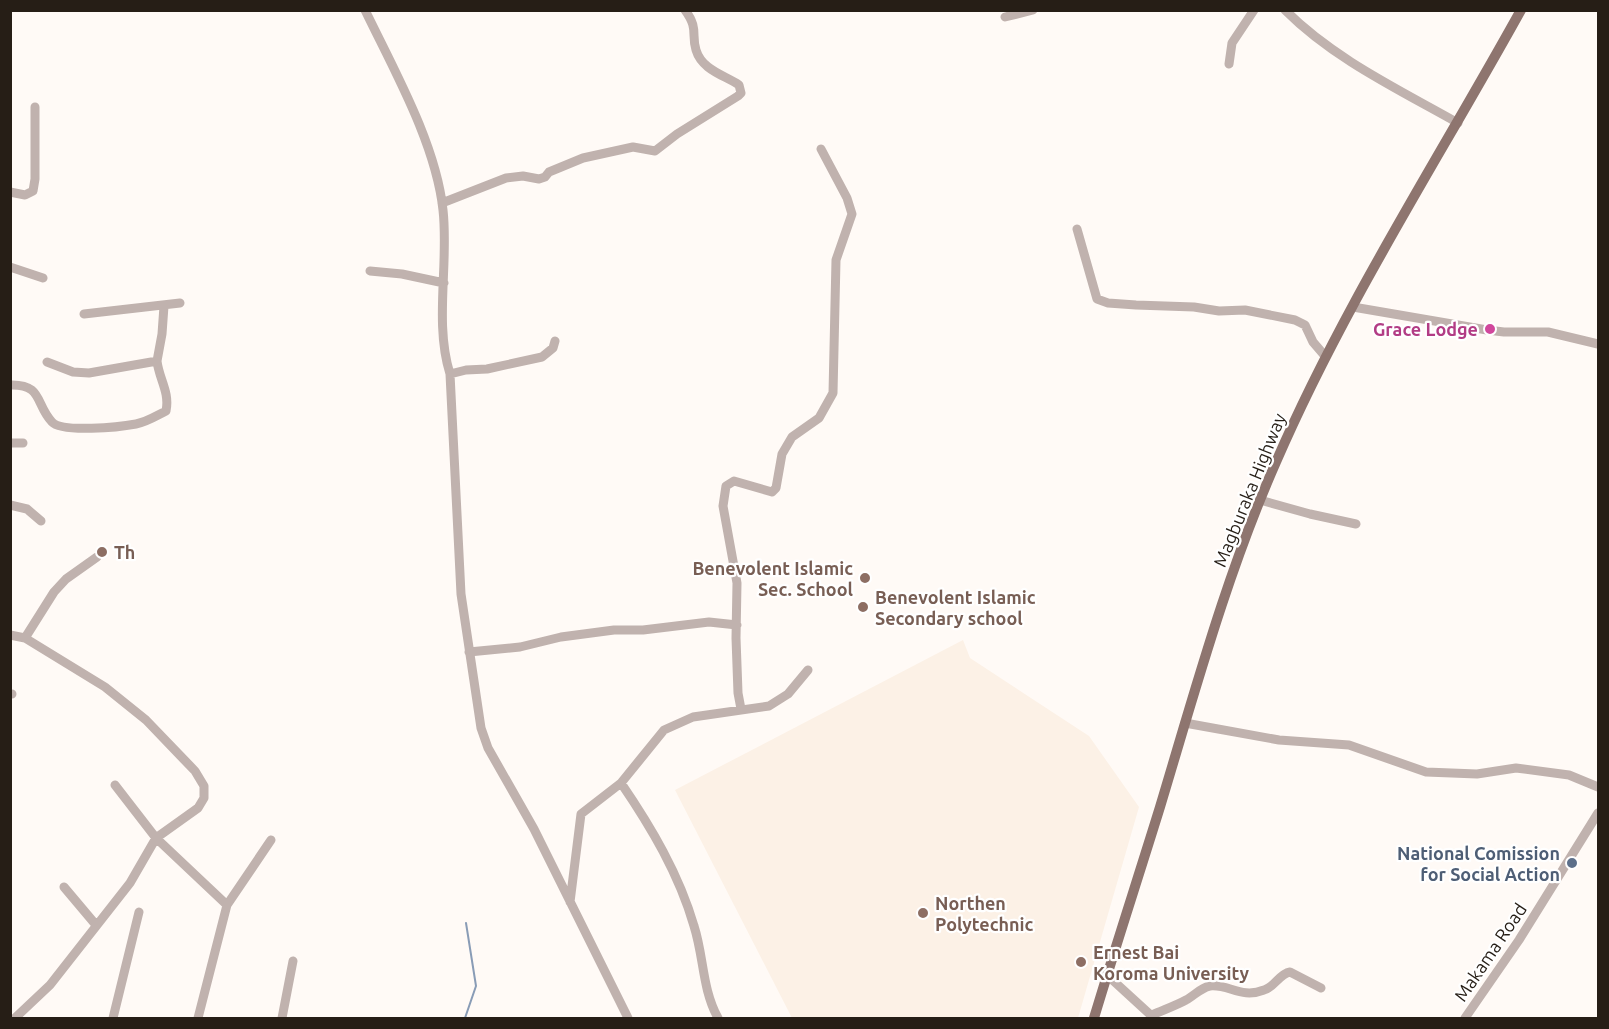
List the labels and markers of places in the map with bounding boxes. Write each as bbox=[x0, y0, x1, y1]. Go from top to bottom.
place label: Grace Lodge bbox=[1373, 319, 1478, 339]
marker: Grace Lodge bbox=[1483, 322, 1497, 336]
place label: Th bbox=[114, 542, 135, 562]
marker: Th bbox=[95, 545, 109, 559]
place label: Benevolent Islamic Sec. School bbox=[692, 558, 854, 599]
marker: Benevolent Islamic Sec. School bbox=[858, 571, 872, 585]
place label: Benevolent Islamic Secondary school bbox=[875, 587, 1036, 628]
marker: Benevolent Islamic Secondary school bbox=[856, 600, 870, 614]
place label: National Comission for Social Action bbox=[1397, 843, 1560, 884]
marker: National Comission for Social Action bbox=[1565, 856, 1579, 870]
place label: Northen Polytechnic bbox=[935, 893, 1034, 934]
marker: Northen Polytechnic bbox=[916, 906, 930, 920]
place label: Ernest Bai Koroma University bbox=[1093, 942, 1249, 983]
marker: Ernest Bai Koroma University bbox=[1074, 955, 1088, 969]

